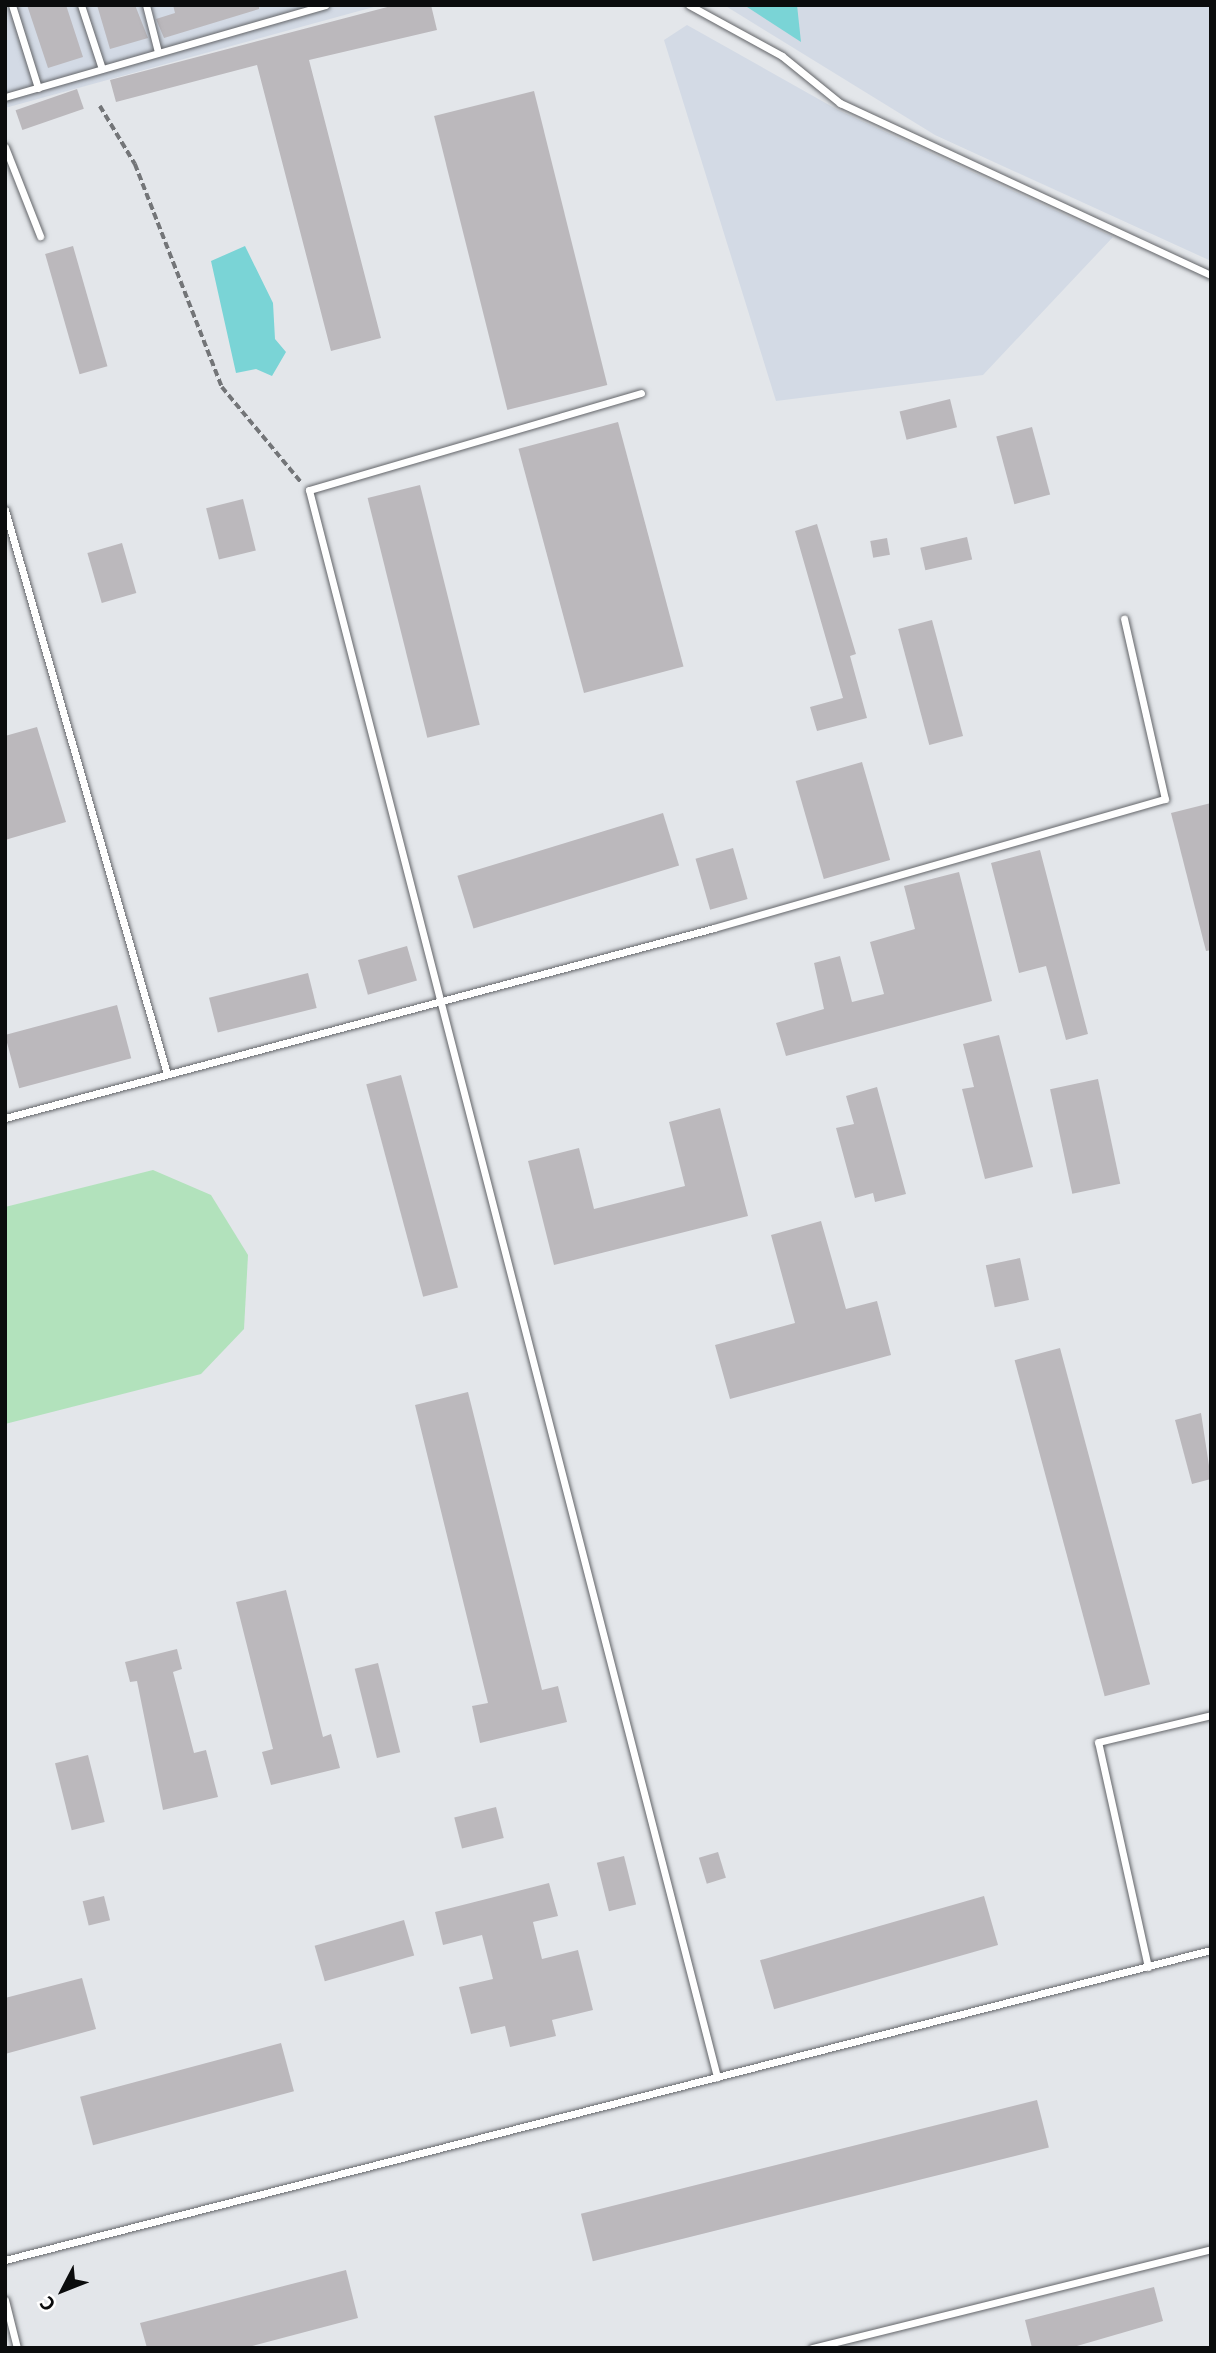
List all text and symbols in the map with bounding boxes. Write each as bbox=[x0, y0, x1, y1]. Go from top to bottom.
north arrow bbox=[28, 2255, 98, 2325]
text: С bbox=[34, 2291, 61, 2317]

